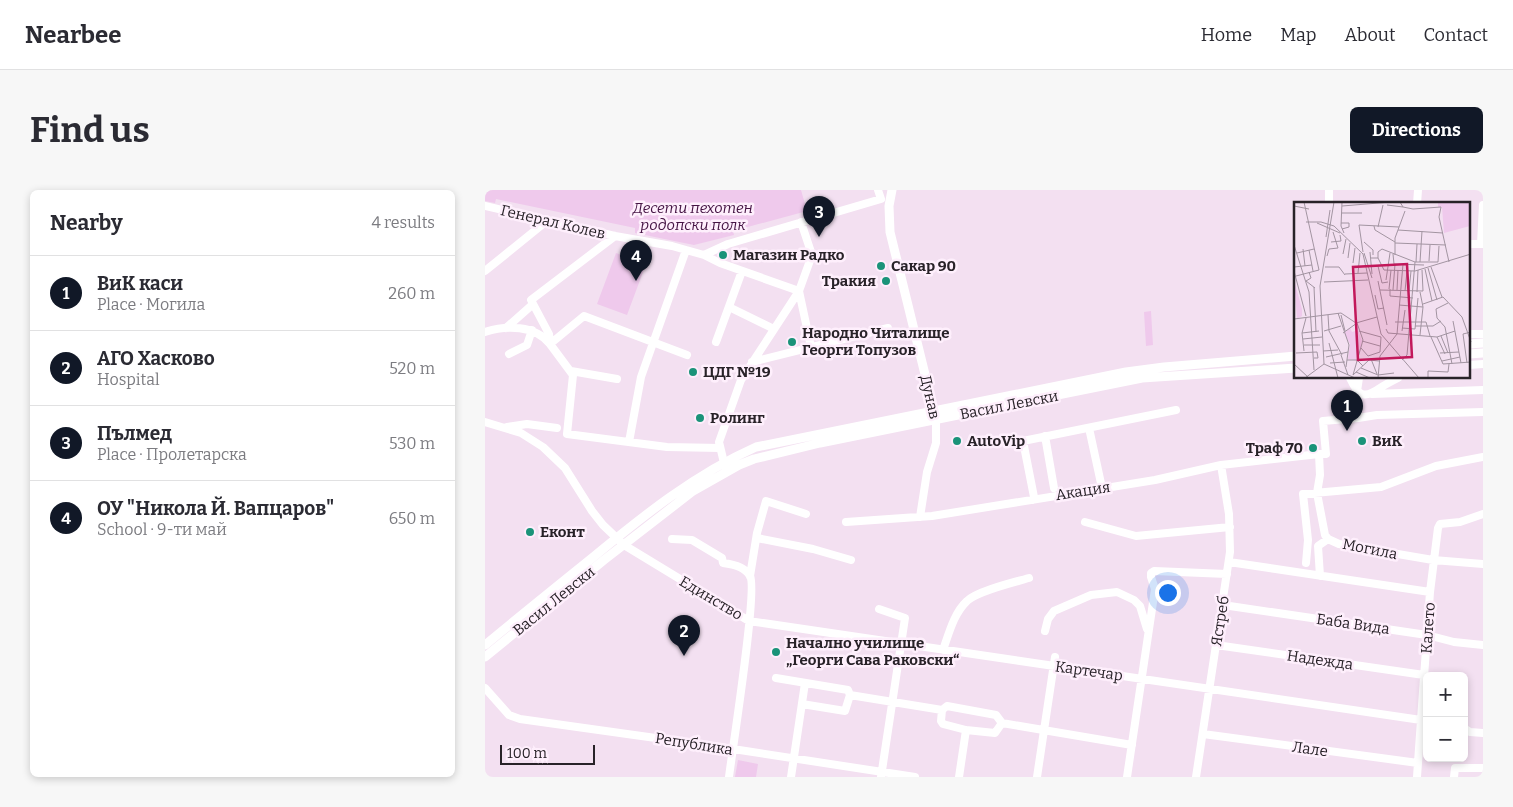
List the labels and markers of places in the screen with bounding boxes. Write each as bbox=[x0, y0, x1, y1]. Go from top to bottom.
pin: 3 bbox=[803, 196, 835, 237]
pin: 4 bbox=[620, 240, 652, 281]
place label: Магазин Радко bbox=[733, 246, 845, 264]
marker: Магазин Радко bbox=[717, 249, 729, 261]
place label: Сакар 90 bbox=[891, 257, 956, 275]
marker: Сакар 90 bbox=[875, 260, 887, 272]
place label: Тракия bbox=[822, 272, 876, 290]
marker: Тракия bbox=[880, 275, 892, 287]
place label: Народно Читалище Георги Топузов bbox=[802, 324, 950, 359]
marker: Народно Читалище Георги Топузов bbox=[786, 336, 798, 348]
place label: ЦДГ №19 bbox=[703, 363, 771, 381]
marker: ЦДГ №19 bbox=[687, 366, 699, 378]
pin: 1 bbox=[1331, 390, 1363, 431]
place label: Ролинг bbox=[710, 409, 765, 427]
marker: Ролинг bbox=[694, 412, 706, 424]
place label: AutoVip bbox=[967, 432, 1025, 450]
place label: ВиК bbox=[1372, 432, 1403, 450]
marker: AutoVip bbox=[951, 435, 963, 447]
marker: ВиК bbox=[1356, 435, 1368, 447]
place label: Траф 70 bbox=[1246, 439, 1303, 457]
marker: Траф 70 bbox=[1307, 442, 1319, 454]
place label: Еконт bbox=[540, 523, 585, 541]
marker: Еконт bbox=[524, 526, 536, 538]
pin: 2 bbox=[668, 615, 700, 656]
place label: Начално училище „Георги Сава Раковски“ bbox=[786, 634, 960, 669]
marker: Начално училище „Георги Сава Раковски“ bbox=[770, 646, 782, 658]

